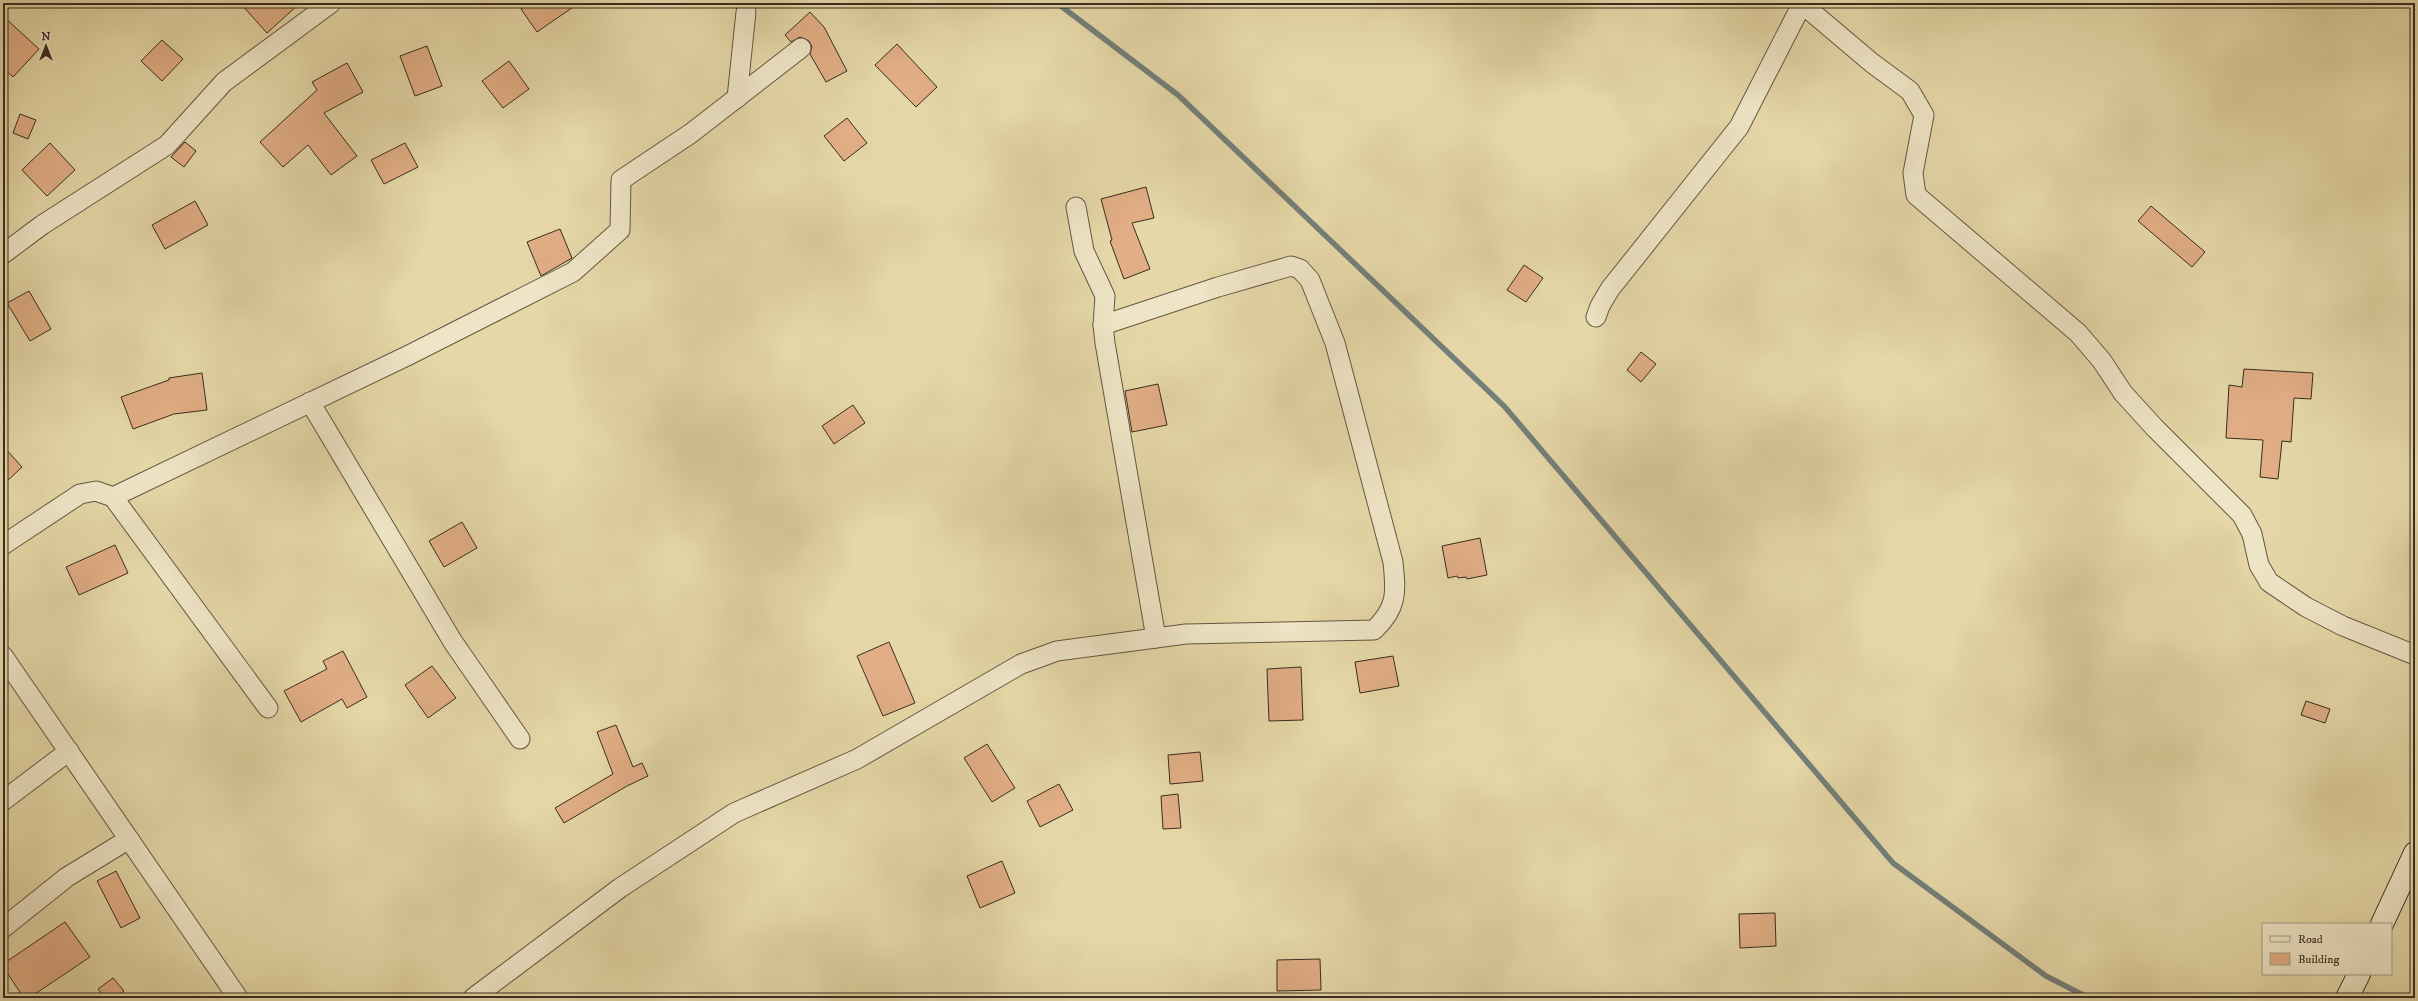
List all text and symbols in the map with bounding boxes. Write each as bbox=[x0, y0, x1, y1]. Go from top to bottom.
north arrow bbox=[26, 26, 66, 66]
text: N bbox=[41, 30, 51, 44]
legend bbox=[2262, 923, 2392, 975]
text: Road bbox=[2298, 932, 2323, 947]
text: Building bbox=[2298, 952, 2339, 967]

